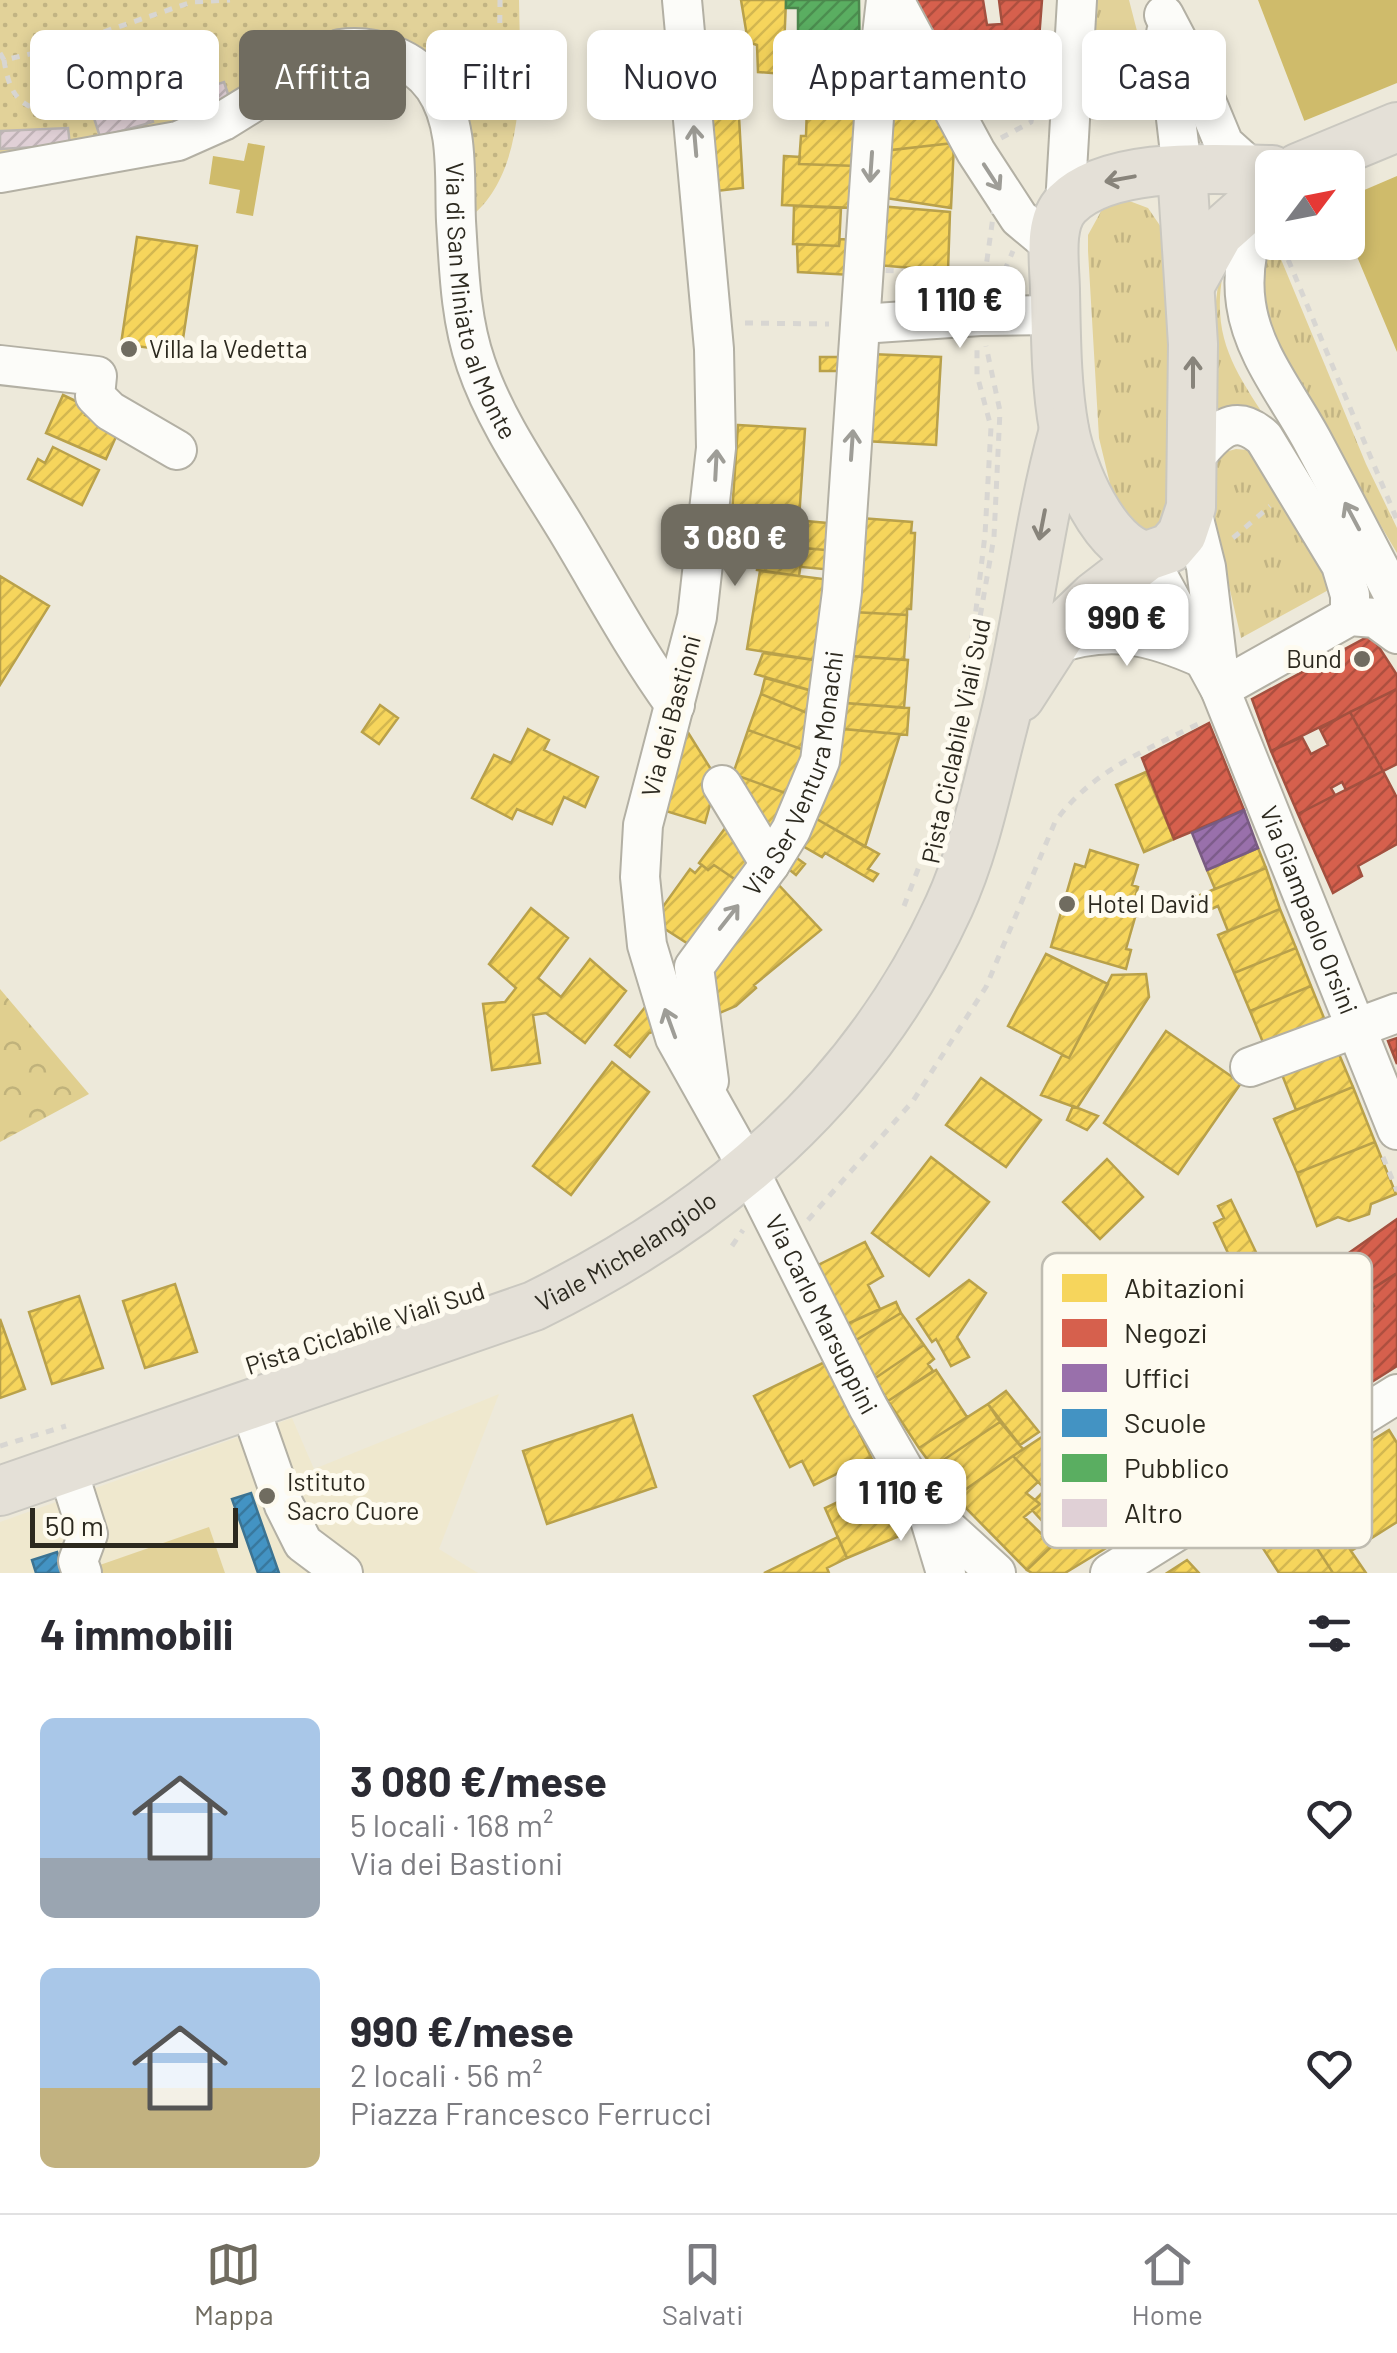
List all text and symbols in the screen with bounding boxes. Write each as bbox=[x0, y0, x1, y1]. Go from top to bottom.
chip: Compra bbox=[30, 30, 219, 120]
chip: Affitta bbox=[239, 30, 406, 120]
chip: Filtri bbox=[426, 30, 567, 120]
chip: Nuovo bbox=[587, 30, 753, 120]
chip: Appartamento bbox=[773, 30, 1062, 120]
chip: Casa bbox=[1082, 30, 1226, 120]
one-way arrow bbox=[685, 125, 704, 157]
one-way arrow bbox=[861, 150, 880, 182]
north arrow bbox=[1255, 150, 1365, 260]
map controls bbox=[1255, 150, 1365, 260]
street label: Via di San Miniato al Monte bbox=[441, 162, 524, 444]
one-way arrow bbox=[982, 162, 1003, 191]
one-way arrow bbox=[1104, 170, 1137, 189]
pin: 1 110 € bbox=[868, 266, 1052, 351]
text: 1 110 € bbox=[917, 279, 1003, 317]
place label: Villa la Vedetta bbox=[149, 333, 308, 363]
marker: Villa la Vedetta bbox=[118, 338, 140, 360]
one-way arrow bbox=[1184, 356, 1202, 388]
one-way arrow bbox=[843, 429, 862, 461]
one-way arrow bbox=[706, 449, 725, 481]
one-way arrow bbox=[1342, 502, 1361, 531]
pin: 3 080 € bbox=[643, 504, 827, 589]
one-way arrow bbox=[1032, 508, 1051, 540]
text: 3 080 € bbox=[683, 517, 787, 555]
pin: 990 € bbox=[1057, 584, 1197, 669]
text: 990 € bbox=[1088, 597, 1166, 635]
street label: Pista Ciclabile Viali Sud bbox=[914, 615, 996, 866]
street label: Via dei Bastioni bbox=[634, 631, 706, 800]
place label: Bund bbox=[1286, 643, 1342, 673]
marker: Bund bbox=[1351, 648, 1373, 670]
street label: Via Ser Ventura Monachi bbox=[736, 649, 848, 901]
street label: Via Giampaolo Orsini bbox=[1254, 801, 1365, 1018]
place label: Hotel David bbox=[1087, 888, 1209, 918]
marker: Hotel David bbox=[1056, 893, 1078, 915]
one-way arrow bbox=[718, 905, 740, 931]
one-way arrow bbox=[660, 1008, 678, 1039]
street label: Viale Michelangiolo bbox=[530, 1184, 722, 1317]
street label: Via Carlo Marsuppini bbox=[760, 1209, 885, 1419]
legend bbox=[1042, 1253, 1372, 1548]
text: Abitazioni bbox=[1124, 1270, 1245, 1304]
street label: Pista Ciclabile Viali Sud bbox=[241, 1274, 488, 1380]
text: Negozi bbox=[1124, 1315, 1208, 1349]
text: Uffici bbox=[1124, 1360, 1190, 1394]
text: Scuole bbox=[1124, 1405, 1207, 1439]
text: Pubblico bbox=[1124, 1450, 1229, 1484]
pin: 1 110 € bbox=[809, 1459, 993, 1544]
place label: Istituto Sacro Cuore bbox=[287, 1466, 419, 1525]
text: 1 110 € bbox=[858, 1472, 944, 1510]
marker: Istituto Sacro Cuore bbox=[256, 1485, 278, 1507]
text: Altro bbox=[1124, 1495, 1183, 1529]
scale bar bbox=[30, 1503, 238, 1548]
text: 50 m bbox=[45, 1508, 104, 1542]
icon: filters bbox=[1302, 1606, 1357, 1661]
text: 4 immobili bbox=[40, 1608, 233, 1658]
text: 3 080 €/mese bbox=[350, 1755, 607, 1805]
icon: home bbox=[120, 1758, 240, 1878]
icon: heart bbox=[1302, 1791, 1357, 1846]
text: 5 locali · 168 m² bbox=[350, 1805, 553, 1843]
text: Via dei Bastioni bbox=[350, 1843, 563, 1881]
text: 990 €/mese bbox=[350, 2005, 574, 2055]
icon: home bbox=[120, 2008, 240, 2128]
icon: heart bbox=[1302, 2041, 1357, 2096]
text: 2 locali · 56 m² bbox=[350, 2055, 543, 2093]
text: Piazza Francesco Ferrucci bbox=[350, 2093, 712, 2131]
tab: Mappa bbox=[194, 2237, 274, 2331]
tab: Salvati bbox=[662, 2237, 743, 2331]
tab: Home bbox=[1131, 2237, 1203, 2331]

